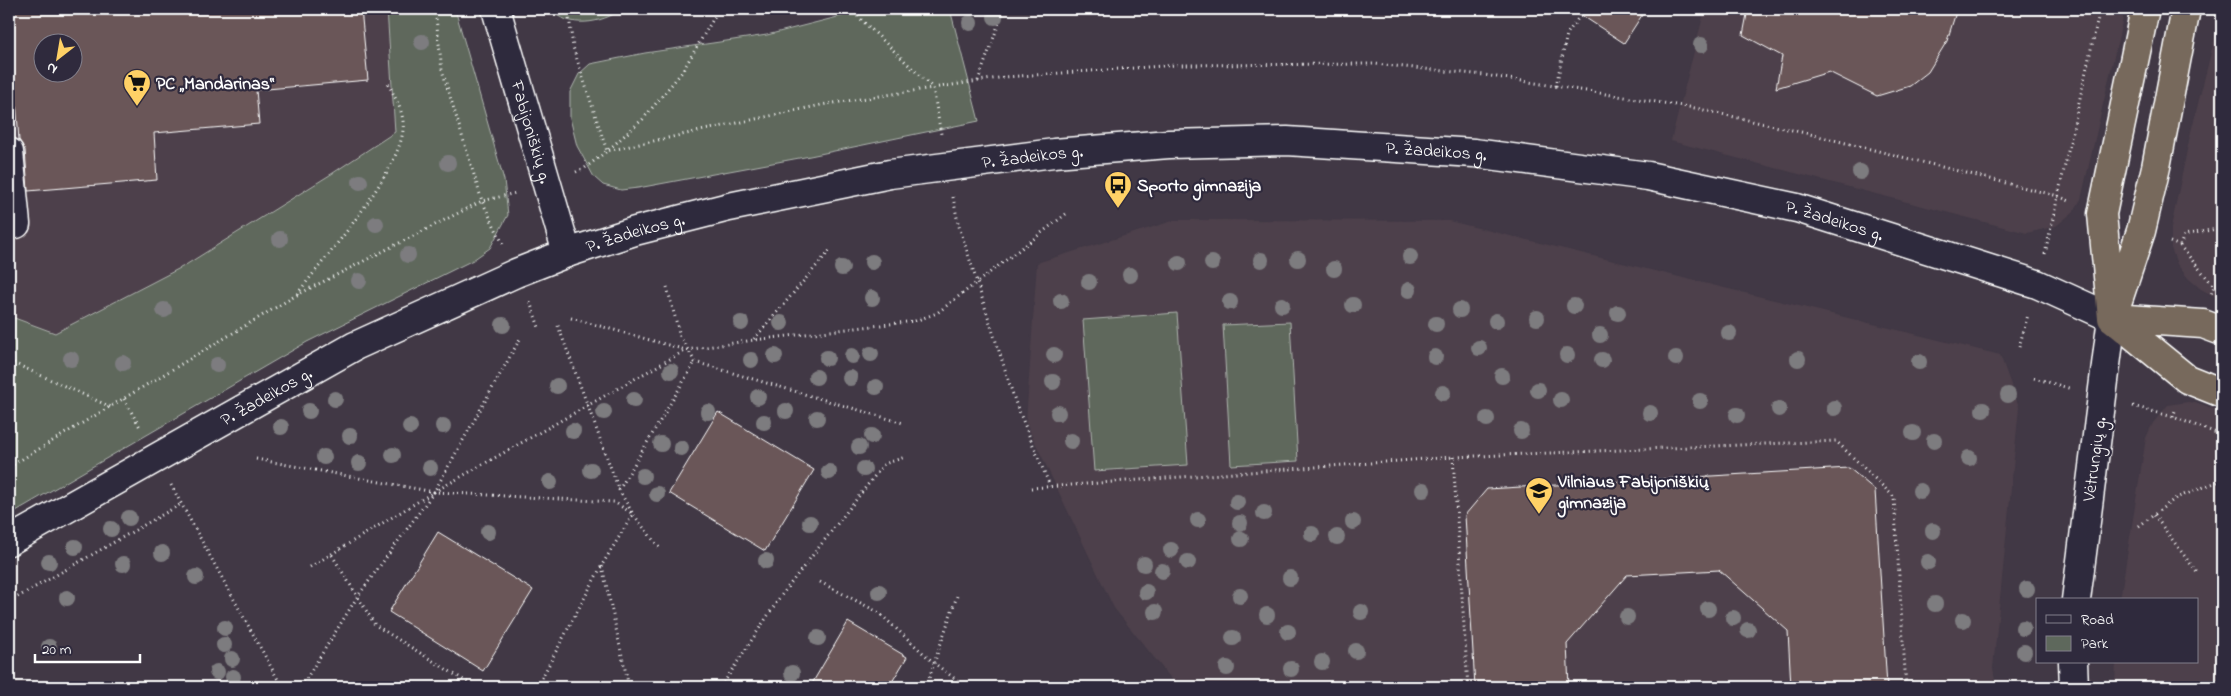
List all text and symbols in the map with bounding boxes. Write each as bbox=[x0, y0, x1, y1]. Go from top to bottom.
north arrow bbox=[32, 32, 82, 82]
text: N bbox=[43, 56, 62, 79]
supermarket icon: PC „Mandarinas“ bbox=[122, 68, 152, 107]
place label: PC „Mandarinas“ bbox=[156, 72, 275, 98]
street label: Fabijoniškių g. bbox=[502, 77, 557, 187]
street label: P. Žadeikos g. bbox=[1385, 136, 1489, 170]
street label: P. Žadeikos g. bbox=[980, 140, 1084, 177]
bus stop icon: Sporto gimnazija bbox=[1103, 170, 1133, 209]
place label: Sporto gimnazija bbox=[1137, 174, 1261, 201]
street label: P. Žadeikos g. bbox=[1783, 195, 1887, 250]
street label: P. Žadeikos g. bbox=[583, 208, 688, 261]
street label: P. Žadeikos g. bbox=[216, 361, 318, 434]
street label: Vėtrungių g. bbox=[2077, 415, 2116, 504]
place label: Vilniaus Fabijoniškių gimnazija bbox=[1557, 470, 1710, 518]
school or university icon: Vilniaus Fabijoniškių gimnazija bbox=[1524, 476, 1554, 515]
legend bbox=[2036, 598, 2198, 664]
text: Road bbox=[2081, 609, 2114, 631]
scale bar bbox=[35, 631, 140, 663]
text: Park bbox=[2081, 633, 2109, 655]
text: 20 m bbox=[42, 639, 72, 661]

